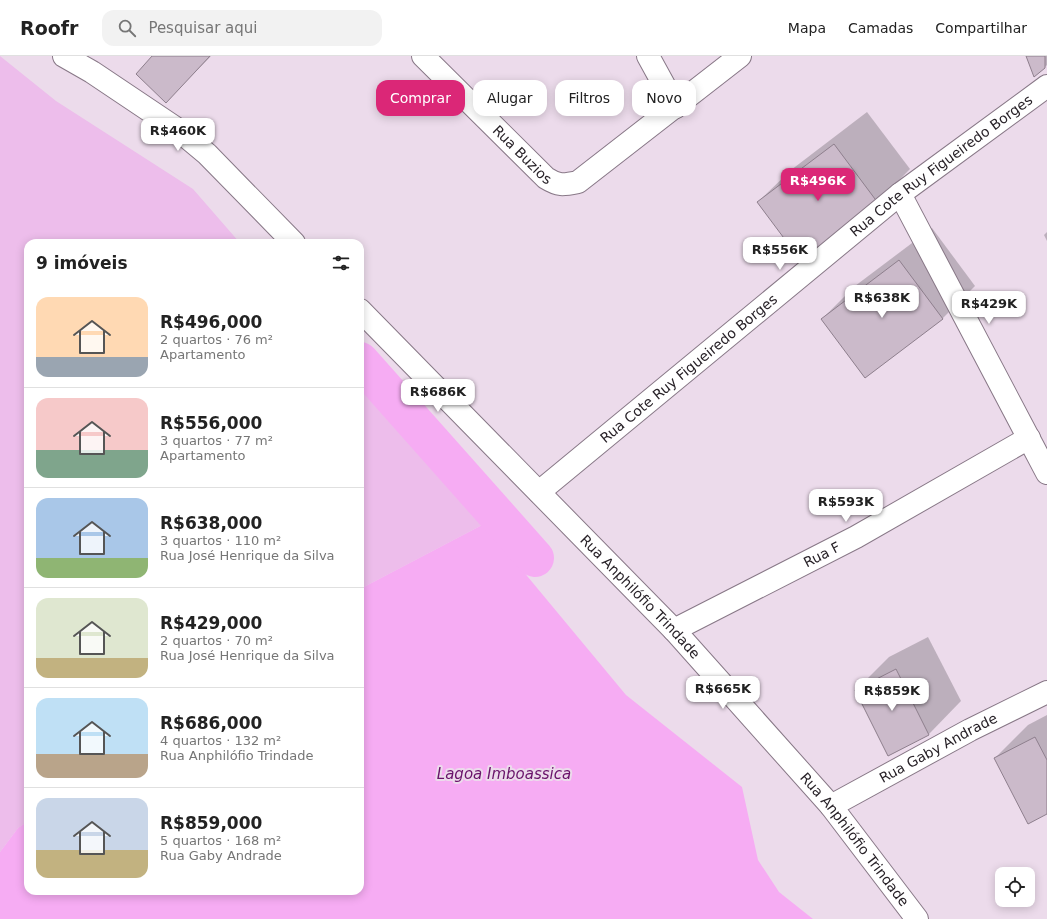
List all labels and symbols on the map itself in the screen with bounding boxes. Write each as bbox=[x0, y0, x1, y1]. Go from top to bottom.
street label: Rua Cote Ruy Figueiredo Borges bbox=[847, 92, 1035, 240]
pin: R$460K bbox=[145, 118, 211, 152]
street label: Rua Buzios bbox=[490, 122, 555, 188]
pin: R$496K bbox=[785, 168, 851, 202]
pin: R$556K bbox=[747, 237, 813, 271]
pin: R$638K bbox=[849, 285, 915, 319]
street label: Rua Cote Ruy Figueiredo Borges bbox=[597, 291, 780, 446]
pin: R$429K bbox=[956, 291, 1022, 325]
pin: R$686K bbox=[405, 379, 471, 413]
pin: R$593K bbox=[813, 489, 879, 523]
street label: Rua Anphilófio Trindade bbox=[577, 532, 704, 662]
street label: Rua F bbox=[801, 538, 843, 570]
pin: R$665K bbox=[690, 676, 756, 710]
pin: R$859K bbox=[859, 678, 925, 712]
street label: Rua Gaby Andrade bbox=[877, 710, 1000, 786]
water label: Lagoa Imboassica bbox=[437, 765, 571, 783]
street label: Rua Anphilófio Trindade bbox=[797, 769, 912, 909]

